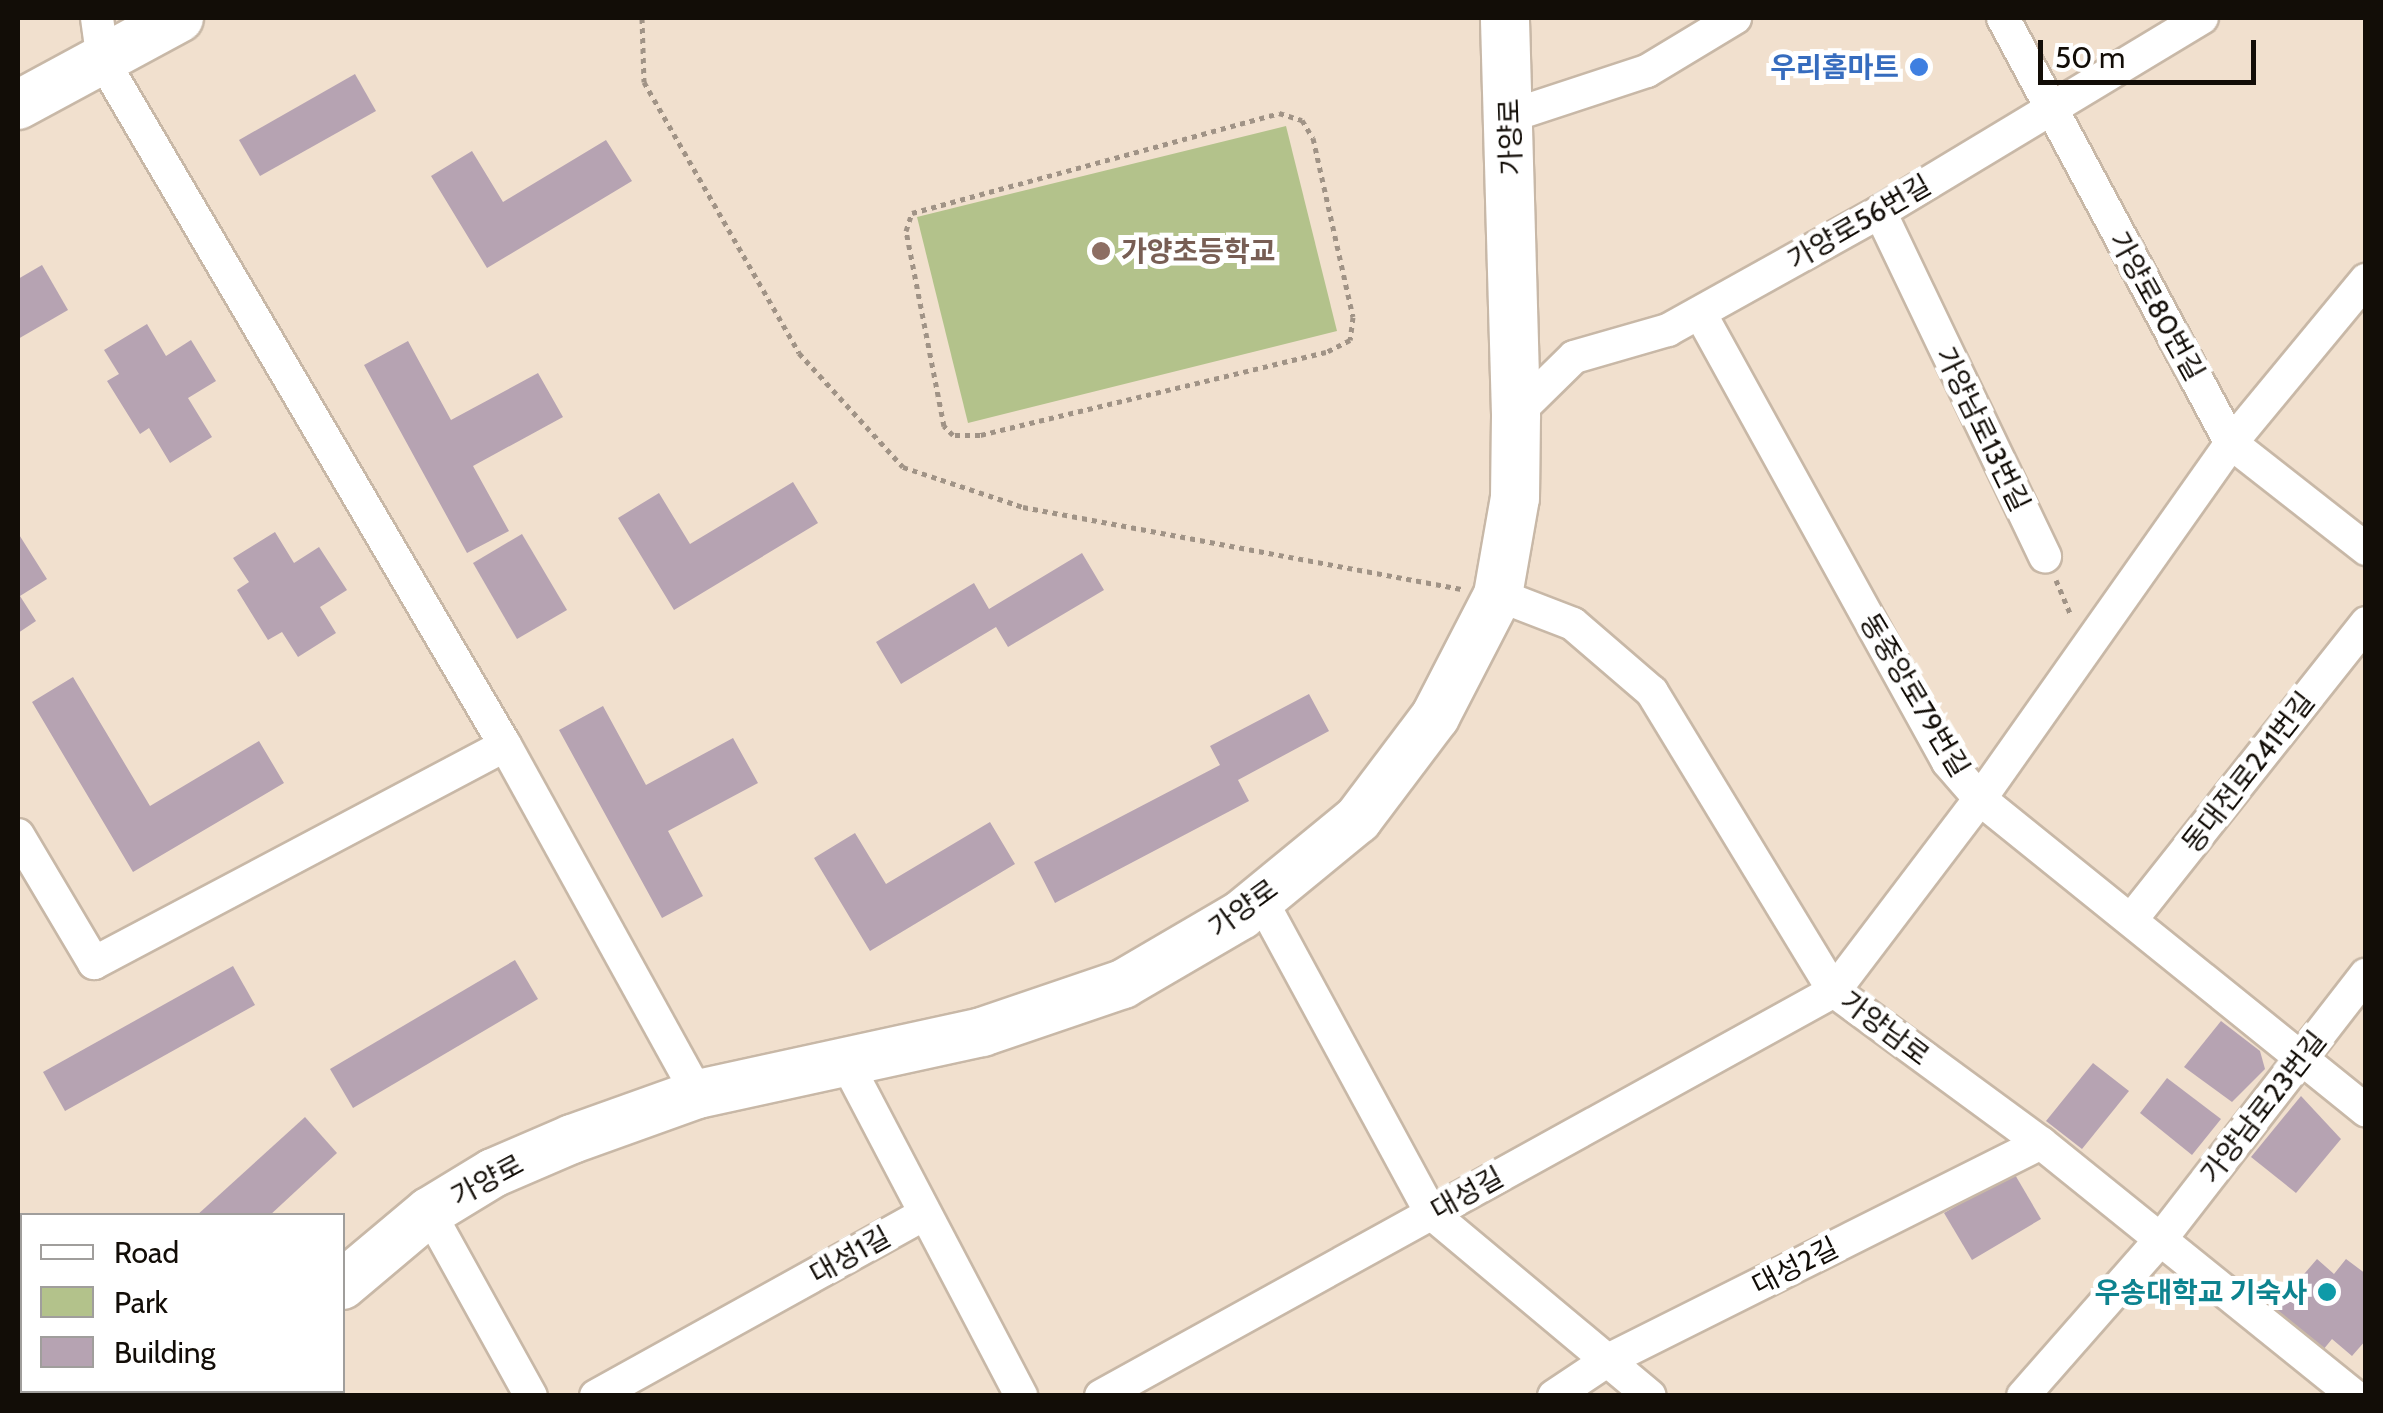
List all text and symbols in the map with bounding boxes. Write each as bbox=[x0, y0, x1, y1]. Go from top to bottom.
scale bar bbox=[2043, 20, 2260, 82]
text: 50 m bbox=[2055, 39, 2125, 76]
place label: 우리홈마트 bbox=[1770, 50, 1899, 84]
marker: 우리홈마트 bbox=[1908, 56, 1930, 78]
street label: 가양로 bbox=[1492, 98, 1528, 176]
street label: 가양로56번길 bbox=[1781, 167, 1937, 277]
street label: 가양로80번길 bbox=[2102, 226, 2212, 386]
place label: 가양초등학교 bbox=[1121, 234, 1276, 268]
marker: 가양초등학교 bbox=[1090, 240, 1112, 262]
street label: 가양남로13번길 bbox=[1929, 341, 2037, 517]
street label: 동중앙로79번길 bbox=[1853, 607, 1977, 783]
street label: 동대전로241번길 bbox=[2175, 685, 2321, 859]
street label: 가양로 bbox=[1202, 872, 1284, 944]
street label: 가양남로 bbox=[1834, 984, 1936, 1072]
street label: 가양남로23번길 bbox=[2193, 1024, 2333, 1190]
street label: 가양로 bbox=[445, 1147, 529, 1213]
street label: 대성길 bbox=[1425, 1160, 1509, 1226]
legend bbox=[20, 1213, 345, 1393]
street label: 대성1길 bbox=[804, 1219, 896, 1291]
street label: 대성2길 bbox=[1746, 1230, 1844, 1302]
text: Road bbox=[114, 1234, 179, 1271]
place label: 우송대학교 기숙사 bbox=[2095, 1275, 2307, 1309]
marker: 우송대학교 기숙사 bbox=[2316, 1281, 2338, 1303]
text: Park bbox=[114, 1284, 168, 1321]
text: Building bbox=[114, 1334, 216, 1371]

